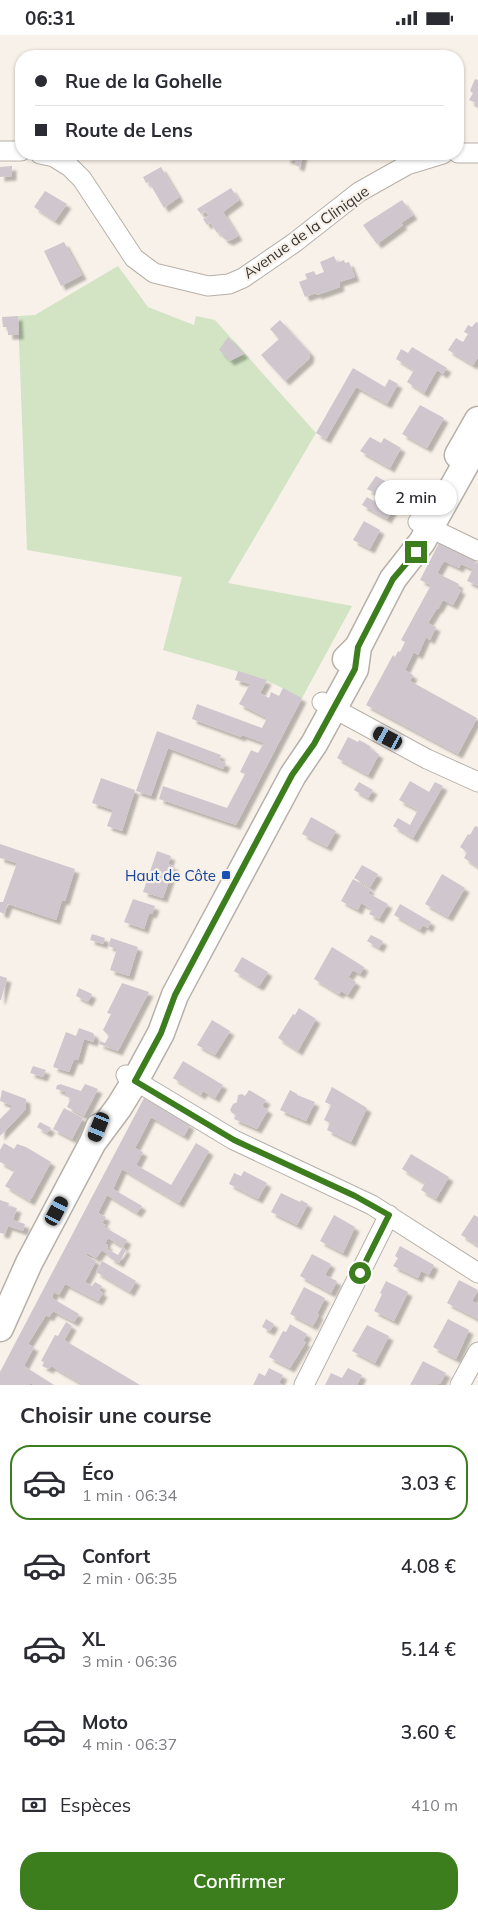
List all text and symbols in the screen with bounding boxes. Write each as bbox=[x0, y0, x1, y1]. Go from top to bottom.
text: 06:31 bbox=[25, 6, 75, 30]
text: Rue de la Gohelle bbox=[65, 69, 222, 93]
text: Route de Lens bbox=[65, 118, 193, 142]
street label: Avenue de la Clinique bbox=[239, 181, 373, 283]
callout: 2 min bbox=[375, 479, 457, 515]
text: 2 min bbox=[395, 487, 437, 507]
route end bbox=[405, 541, 427, 563]
car bbox=[371, 724, 404, 752]
place label: Haut de Côte bbox=[125, 866, 216, 885]
marker: Haut de Côte bbox=[220, 869, 232, 881]
car bbox=[86, 1110, 111, 1144]
car bbox=[43, 1194, 70, 1228]
route start bbox=[349, 1262, 371, 1284]
text: Choisir une course bbox=[20, 1401, 212, 1429]
icon: car bbox=[22, 1460, 67, 1505]
text: Éco bbox=[82, 1461, 114, 1485]
text: 3.03 € bbox=[401, 1471, 456, 1495]
text: 1 min · 06:34 bbox=[82, 1485, 177, 1505]
icon: car bbox=[22, 1543, 67, 1588]
text: Confort bbox=[82, 1544, 150, 1568]
text: 4.08 € bbox=[401, 1554, 456, 1578]
text: 2 min · 06:35 bbox=[82, 1568, 177, 1588]
icon: car bbox=[22, 1626, 67, 1671]
text: XL bbox=[82, 1627, 105, 1651]
text: 5.14 € bbox=[401, 1637, 456, 1661]
text: 3 min · 06:36 bbox=[82, 1651, 177, 1671]
icon: car bbox=[22, 1709, 67, 1754]
text: Moto bbox=[82, 1710, 128, 1734]
text: 3.60 € bbox=[401, 1720, 456, 1744]
text: 4 min · 06:37 bbox=[82, 1734, 177, 1754]
icon: cash bbox=[20, 1791, 48, 1819]
text: Espèces bbox=[60, 1793, 131, 1817]
text: 410 m bbox=[411, 1795, 458, 1815]
button: Confirmer bbox=[20, 1852, 458, 1910]

